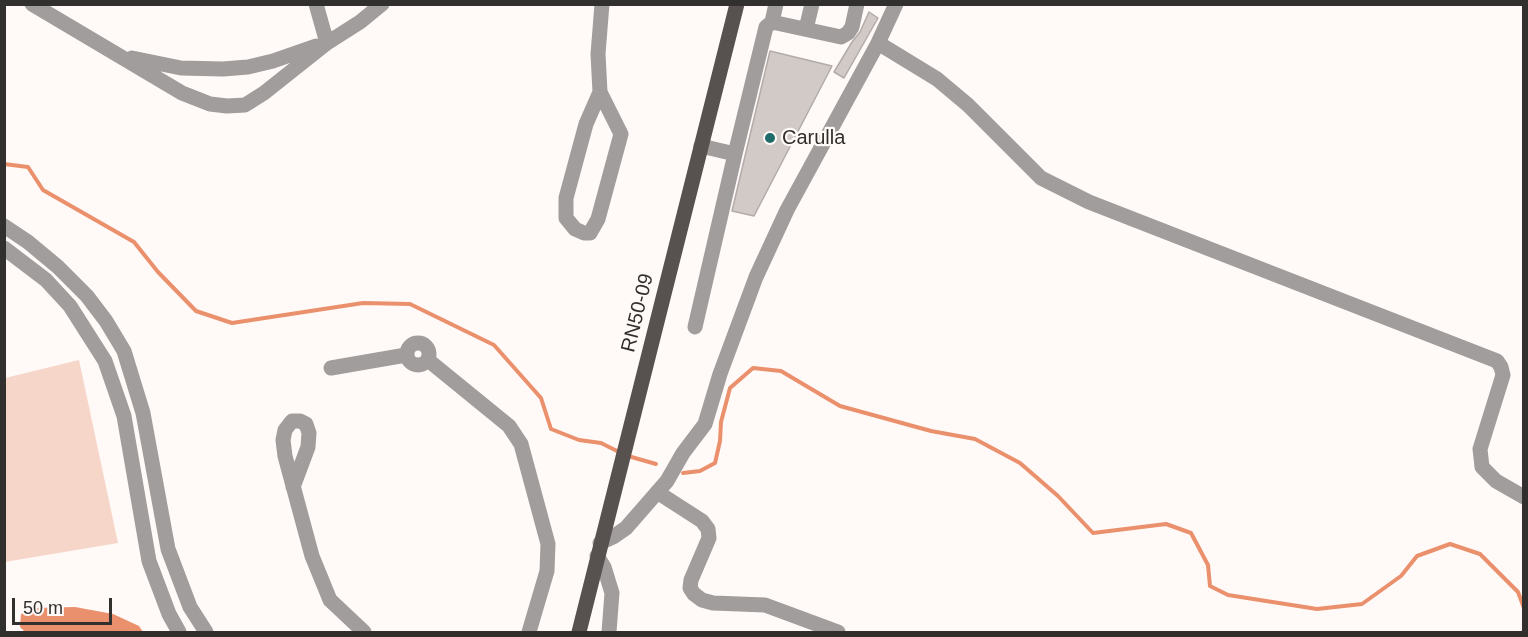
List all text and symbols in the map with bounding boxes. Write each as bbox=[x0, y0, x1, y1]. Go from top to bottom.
place label: Carulla bbox=[782, 126, 845, 150]
marker: Carulla bbox=[763, 131, 777, 145]
street label: RN50-09 bbox=[617, 271, 659, 355]
scale bar bbox=[15, 586, 116, 624]
text: 50 m bbox=[23, 598, 63, 618]

